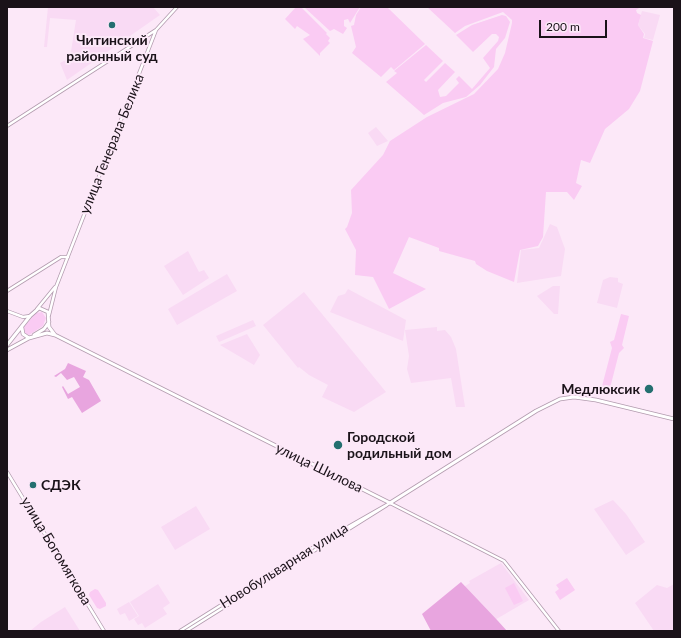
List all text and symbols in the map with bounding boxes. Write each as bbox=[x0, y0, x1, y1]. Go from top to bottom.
scale bar bbox=[541, 12, 609, 38]
text: 200 m bbox=[546, 19, 580, 34]
marker: Читинский районный суд bbox=[107, 20, 117, 30]
place label: Читинский районный суд bbox=[66, 32, 158, 64]
street label: улица Генерала Белика bbox=[76, 71, 148, 217]
place label: Медлюксик bbox=[561, 381, 640, 397]
marker: Медлюксик bbox=[643, 383, 655, 395]
place label: Городской родильный дом bbox=[347, 429, 452, 462]
marker: Городской родильный дом bbox=[332, 439, 344, 451]
street label: улица Шилова bbox=[273, 440, 365, 496]
place label: СДЭК bbox=[41, 477, 81, 493]
marker: СДЭК bbox=[28, 480, 38, 490]
street label: улица Богомягкова bbox=[17, 494, 95, 608]
street label: Новобульварная улица bbox=[217, 520, 351, 612]

